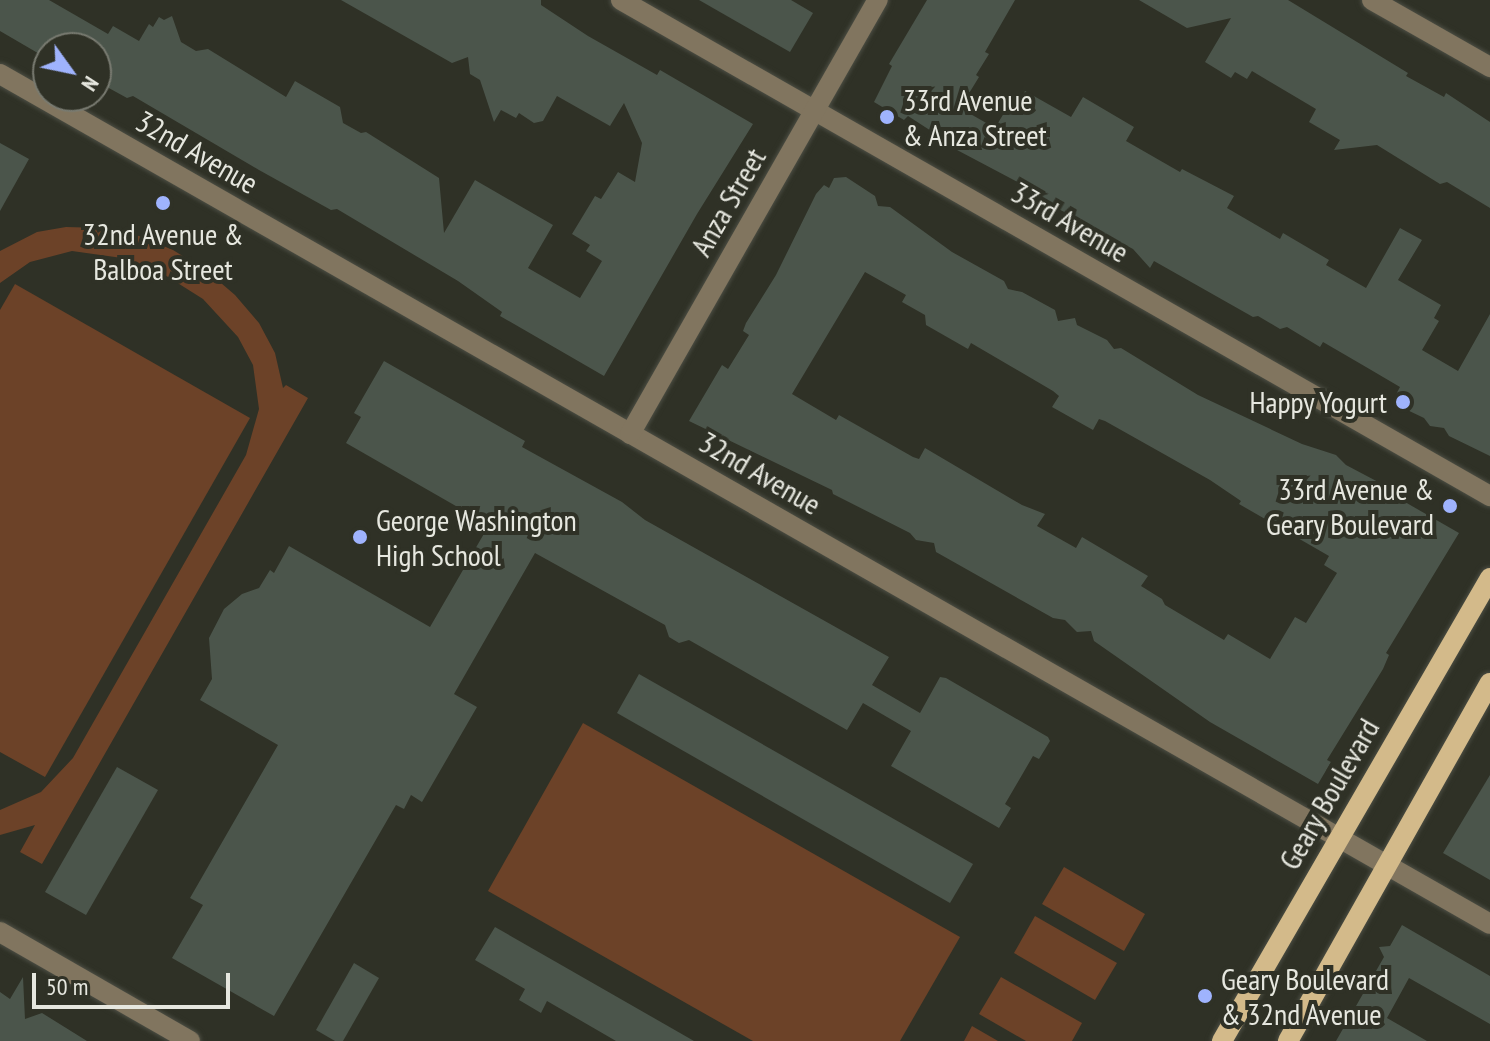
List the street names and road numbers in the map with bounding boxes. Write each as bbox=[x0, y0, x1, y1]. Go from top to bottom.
street label: 32nd Avenue bbox=[129, 103, 265, 201]
street label: Anza Street bbox=[683, 142, 773, 262]
street label: 33rd Avenue bbox=[1005, 174, 1135, 270]
street label: 32nd Avenue bbox=[692, 424, 828, 522]
street label: Geary Boulevard bbox=[1271, 712, 1387, 876]

